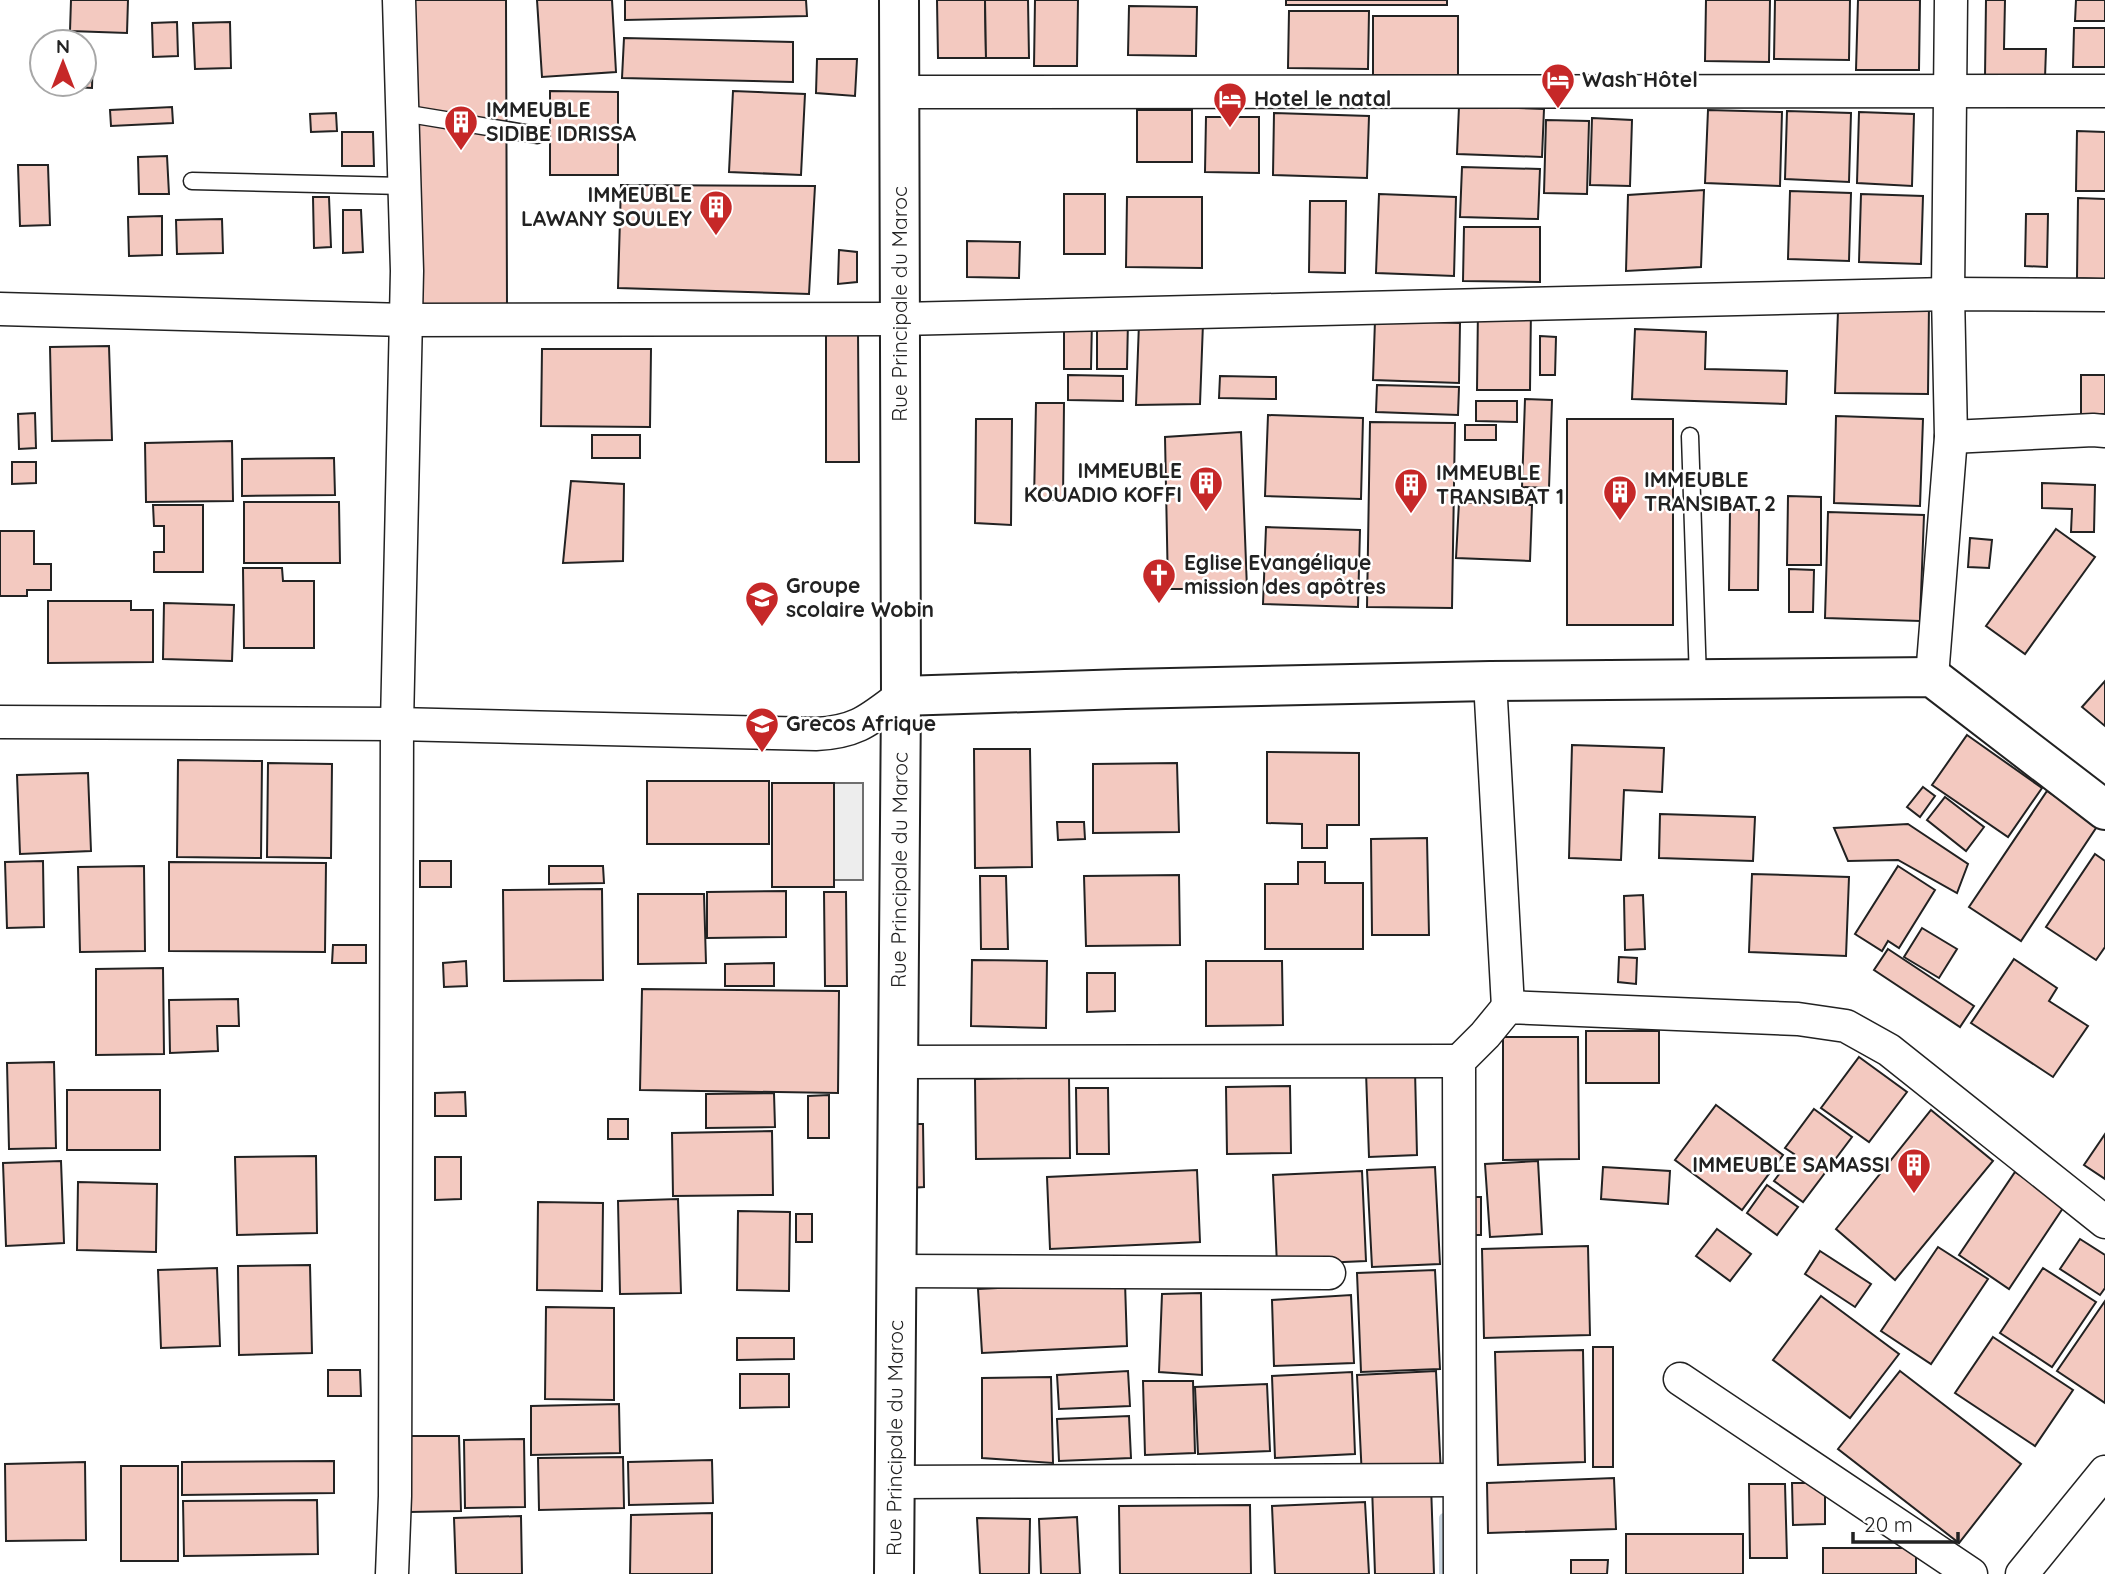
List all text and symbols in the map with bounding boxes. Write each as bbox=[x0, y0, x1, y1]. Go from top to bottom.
north arrow bbox=[28, 28, 98, 98]
text: N bbox=[56, 34, 70, 58]
hotel icon: Wash Hôtel bbox=[1539, 61, 1577, 110]
place label: Wash Hôtel bbox=[1582, 66, 1698, 92]
hotel icon: Hotel le natal bbox=[1211, 80, 1249, 129]
place label: Hotel le natal bbox=[1254, 85, 1392, 111]
place label: IMMEUBLE SIDIBE IDRISSA bbox=[486, 96, 637, 146]
building icon: IMMEUBLE SIDIBE IDRISSA bbox=[442, 103, 480, 152]
place label: IMMEUBLE LAWANY SOULEY bbox=[521, 181, 692, 231]
street label: Rue Principale du Maroc bbox=[886, 186, 912, 422]
building icon: IMMEUBLE LAWANY SOULEY bbox=[697, 188, 735, 237]
place label: IMMEUBLE KOUADIO KOFFI bbox=[1024, 457, 1182, 507]
place label: IMMEUBLE TRANSIBAT 1 bbox=[1436, 459, 1564, 509]
building icon: IMMEUBLE KOUADIO KOFFI bbox=[1187, 464, 1225, 513]
building icon: IMMEUBLE TRANSIBAT 1 bbox=[1392, 466, 1430, 515]
place label: IMMEUBLE TRANSIBAT 2 bbox=[1644, 466, 1776, 516]
building icon: IMMEUBLE TRANSIBAT 2 bbox=[1601, 473, 1639, 522]
place label: Eglise Evangélique mission des apôtres bbox=[1184, 549, 1386, 599]
church icon: Eglise Evangélique mission des apôtres bbox=[1140, 556, 1178, 605]
place label: Groupe scolaire Wobin bbox=[786, 572, 934, 622]
school or university icon: Groupe scolaire Wobin bbox=[743, 579, 781, 628]
school or university icon: Grecos Afrique bbox=[743, 705, 781, 754]
place label: Grecos Afrique bbox=[786, 710, 936, 736]
street label: Rue Principale du Maroc bbox=[885, 752, 913, 988]
building icon: IMMEUBLE SAMASSI bbox=[1895, 1146, 1933, 1195]
place label: IMMEUBLE SAMASSI bbox=[1692, 1151, 1890, 1177]
street label: Rue Principale du Maroc bbox=[880, 1320, 908, 1556]
scale bar bbox=[1853, 1500, 1958, 1544]
text: 20 m bbox=[1864, 1511, 1913, 1537]

